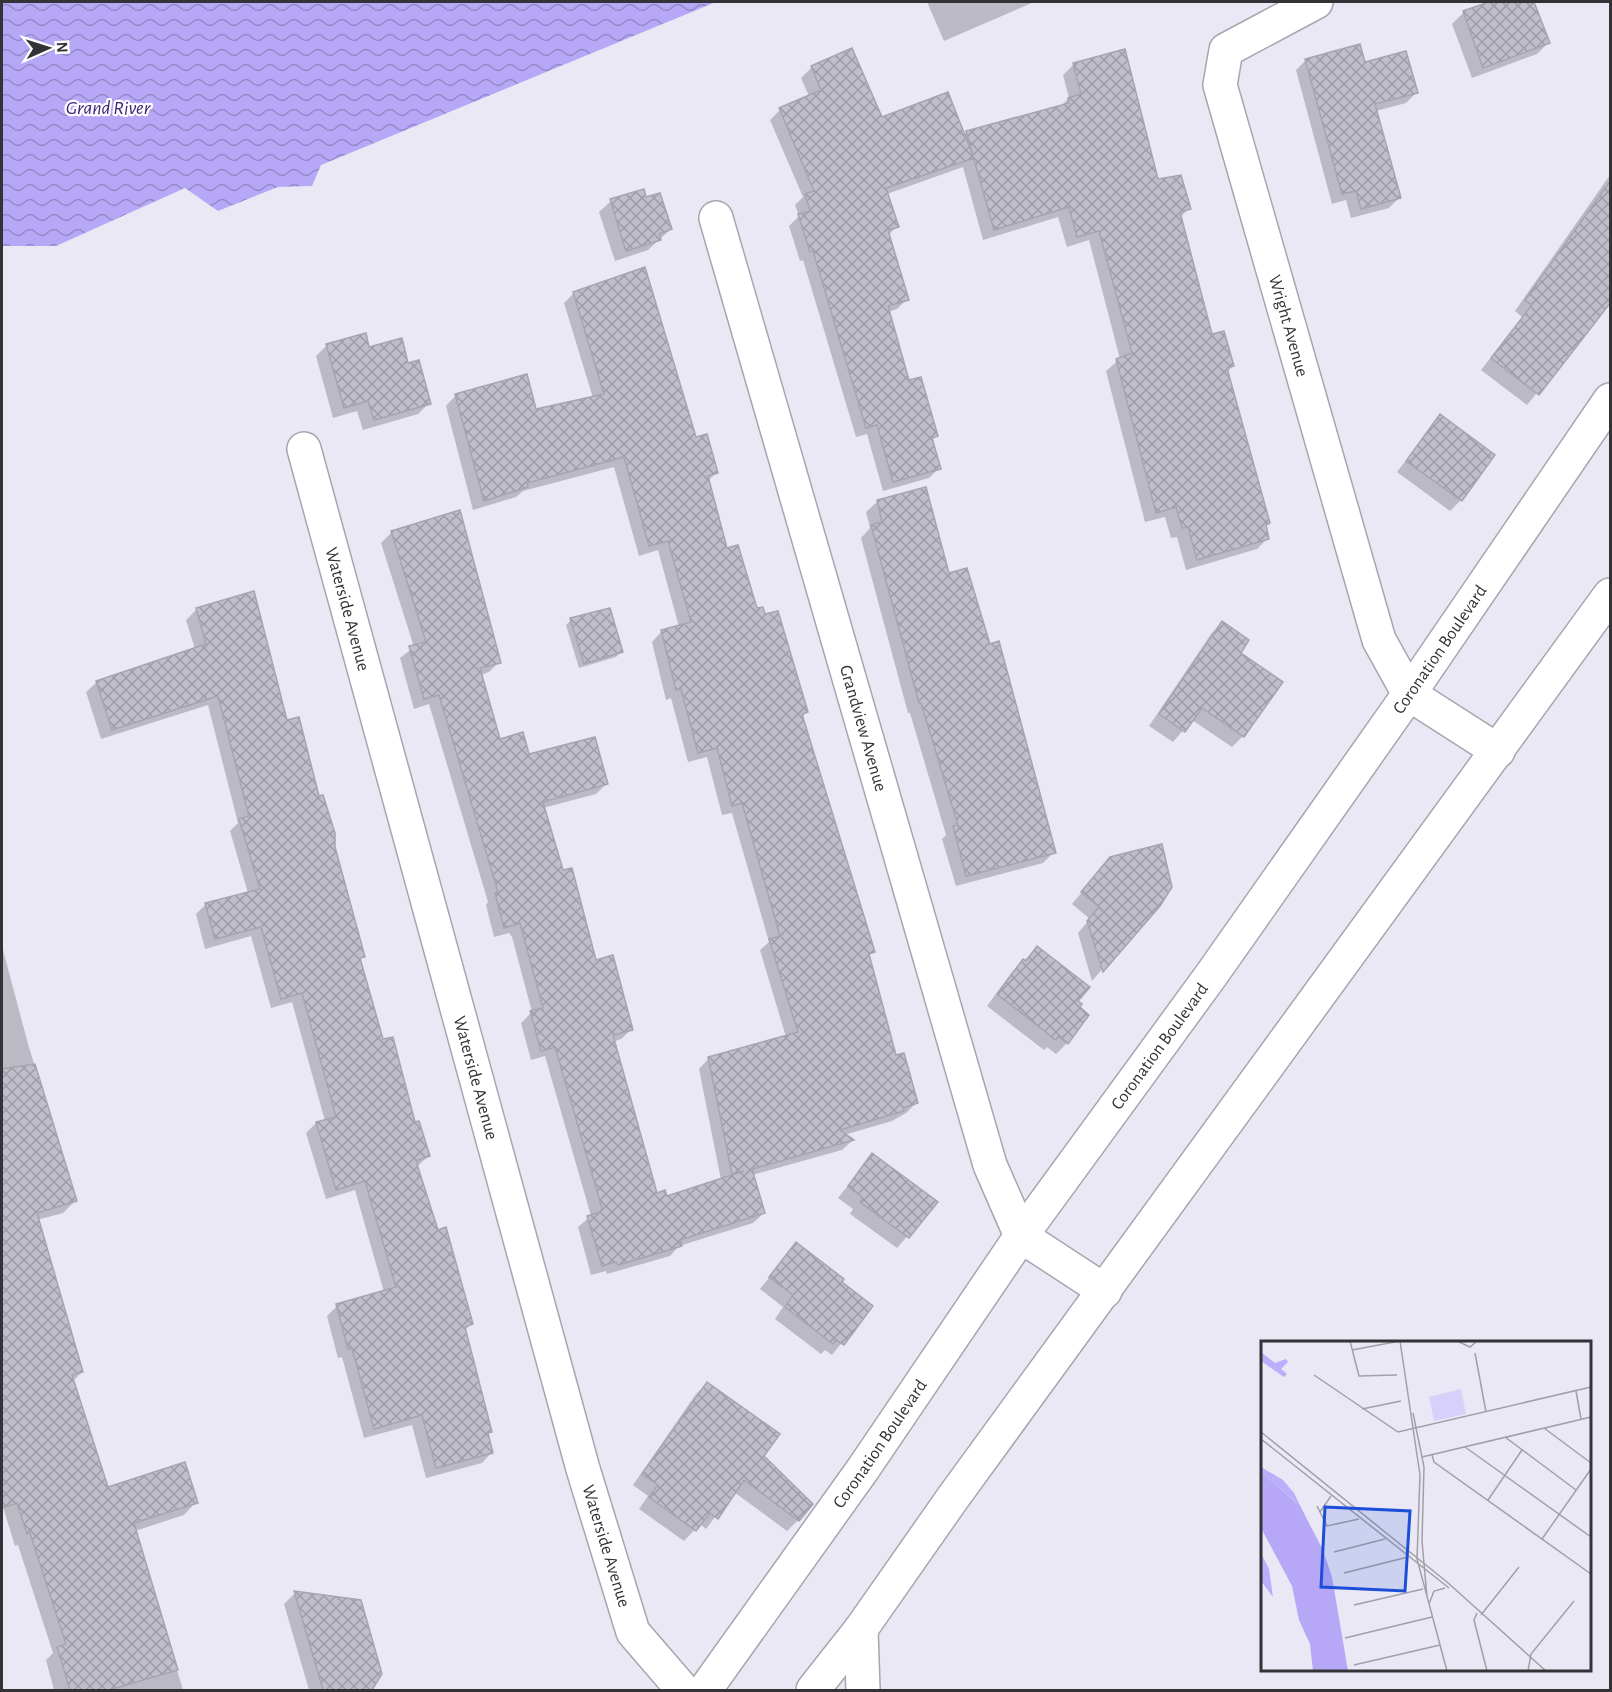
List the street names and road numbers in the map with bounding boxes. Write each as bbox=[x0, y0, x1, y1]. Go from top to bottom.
street label: Wright Avenue bbox=[1265, 273, 1311, 379]
street label: Waterside Avenue bbox=[321, 546, 372, 673]
street label: Coronation Boulevard bbox=[1390, 582, 1491, 717]
street label: Grandview Avenue bbox=[836, 663, 889, 794]
street label: Coronation Boulevard bbox=[1108, 980, 1212, 1113]
street label: Waterside Avenue bbox=[450, 1014, 501, 1142]
street label: Coronation Boulevard bbox=[830, 1377, 931, 1512]
street label: Waterside Avenue bbox=[578, 1483, 633, 1610]

